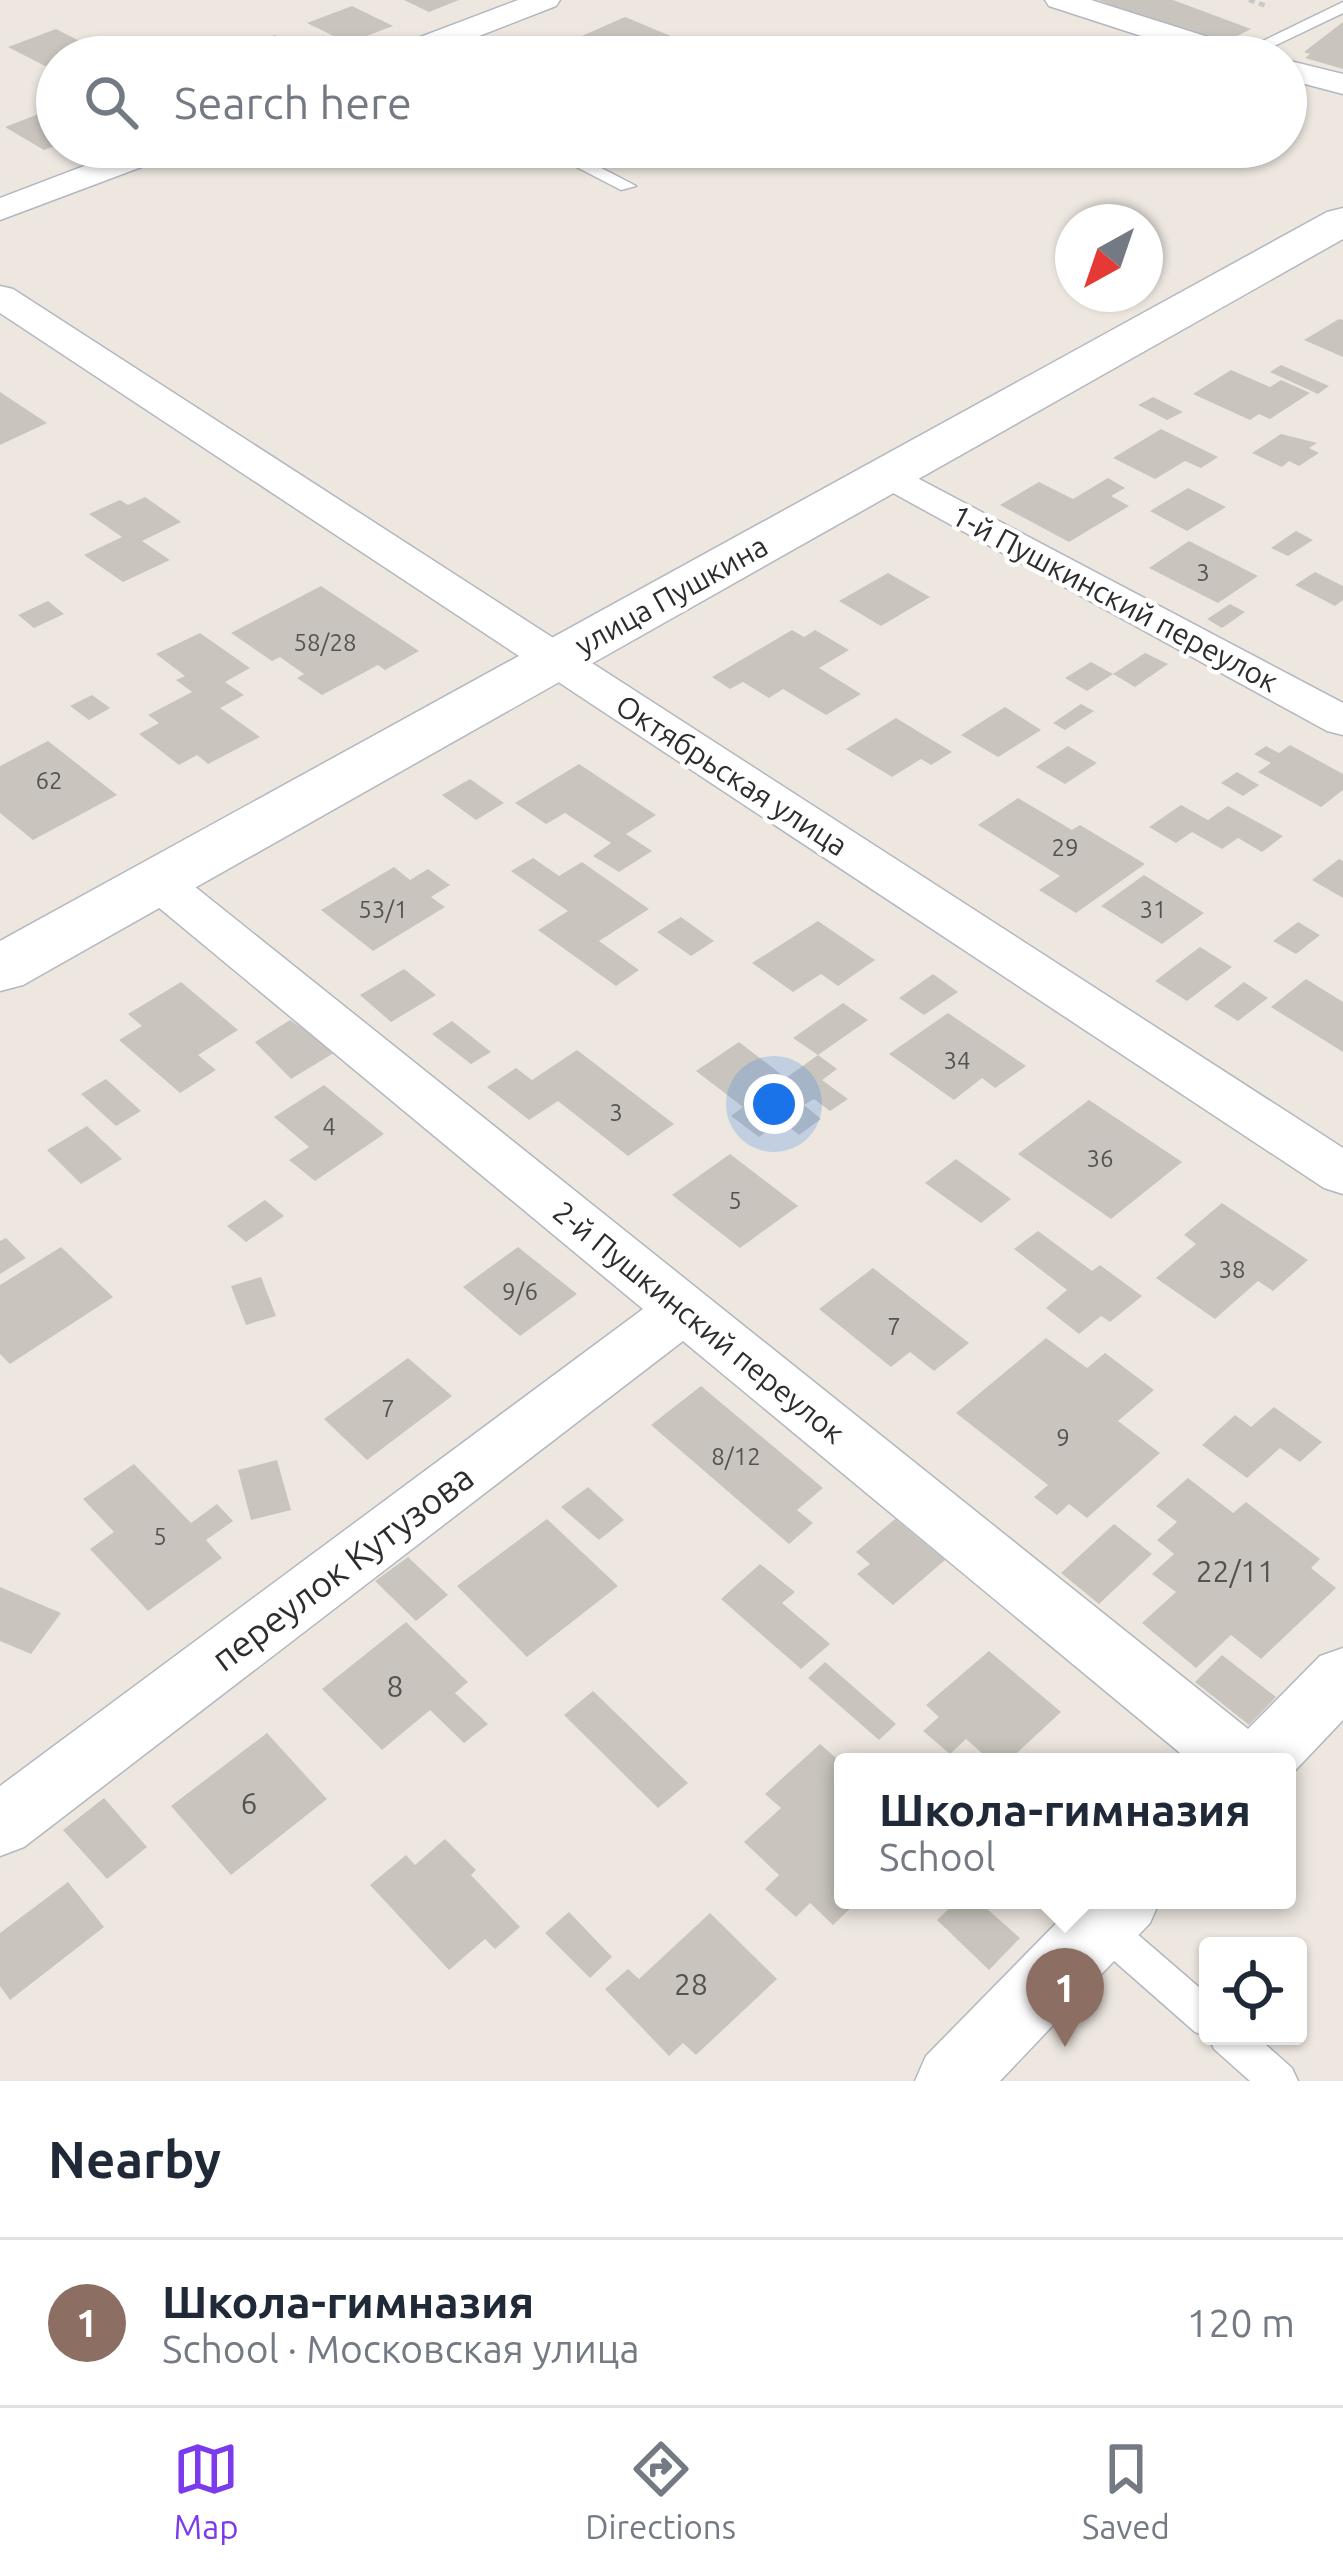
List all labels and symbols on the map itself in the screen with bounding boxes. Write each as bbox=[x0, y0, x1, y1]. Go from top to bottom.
north arrow bbox=[1055, 204, 1163, 312]
street label: 1-й Пушкинский переулок bbox=[946, 497, 1284, 699]
street label: улица Пушкина bbox=[569, 528, 773, 662]
house number: 3 bbox=[1196, 559, 1210, 586]
house number: 58/28 bbox=[294, 629, 356, 656]
street label: Октябрьская улица bbox=[610, 688, 854, 862]
house number: 62 bbox=[35, 767, 63, 794]
house number: 29 bbox=[1051, 834, 1079, 861]
house number: 53/1 bbox=[358, 896, 408, 923]
house number: 31 bbox=[1139, 896, 1167, 923]
house number: 34 bbox=[943, 1047, 971, 1074]
your location bbox=[744, 1074, 804, 1134]
house number: 3 bbox=[609, 1099, 623, 1126]
house number: 4 bbox=[322, 1113, 336, 1140]
house number: 36 bbox=[1086, 1145, 1114, 1172]
house number: 5 bbox=[728, 1187, 742, 1214]
street label: 2-й Пушкинский переулок bbox=[547, 1194, 851, 1450]
house number: 38 bbox=[1218, 1256, 1246, 1283]
house number: 9/6 bbox=[502, 1278, 538, 1305]
house number: 7 bbox=[887, 1313, 901, 1340]
house number: 7 bbox=[381, 1395, 395, 1422]
house number: 9 bbox=[1056, 1424, 1070, 1451]
house number: 8/12 bbox=[711, 1443, 761, 1470]
street label: переулок Кутузова bbox=[203, 1455, 481, 1679]
house number: 5 bbox=[153, 1523, 167, 1550]
house number: 22/11 bbox=[1196, 1554, 1274, 1588]
house number: 8 bbox=[387, 1669, 403, 1703]
house number: 6 bbox=[241, 1786, 257, 1820]
pin: 1 bbox=[1026, 1948, 1104, 2047]
house number: 28 bbox=[674, 1967, 708, 2001]

